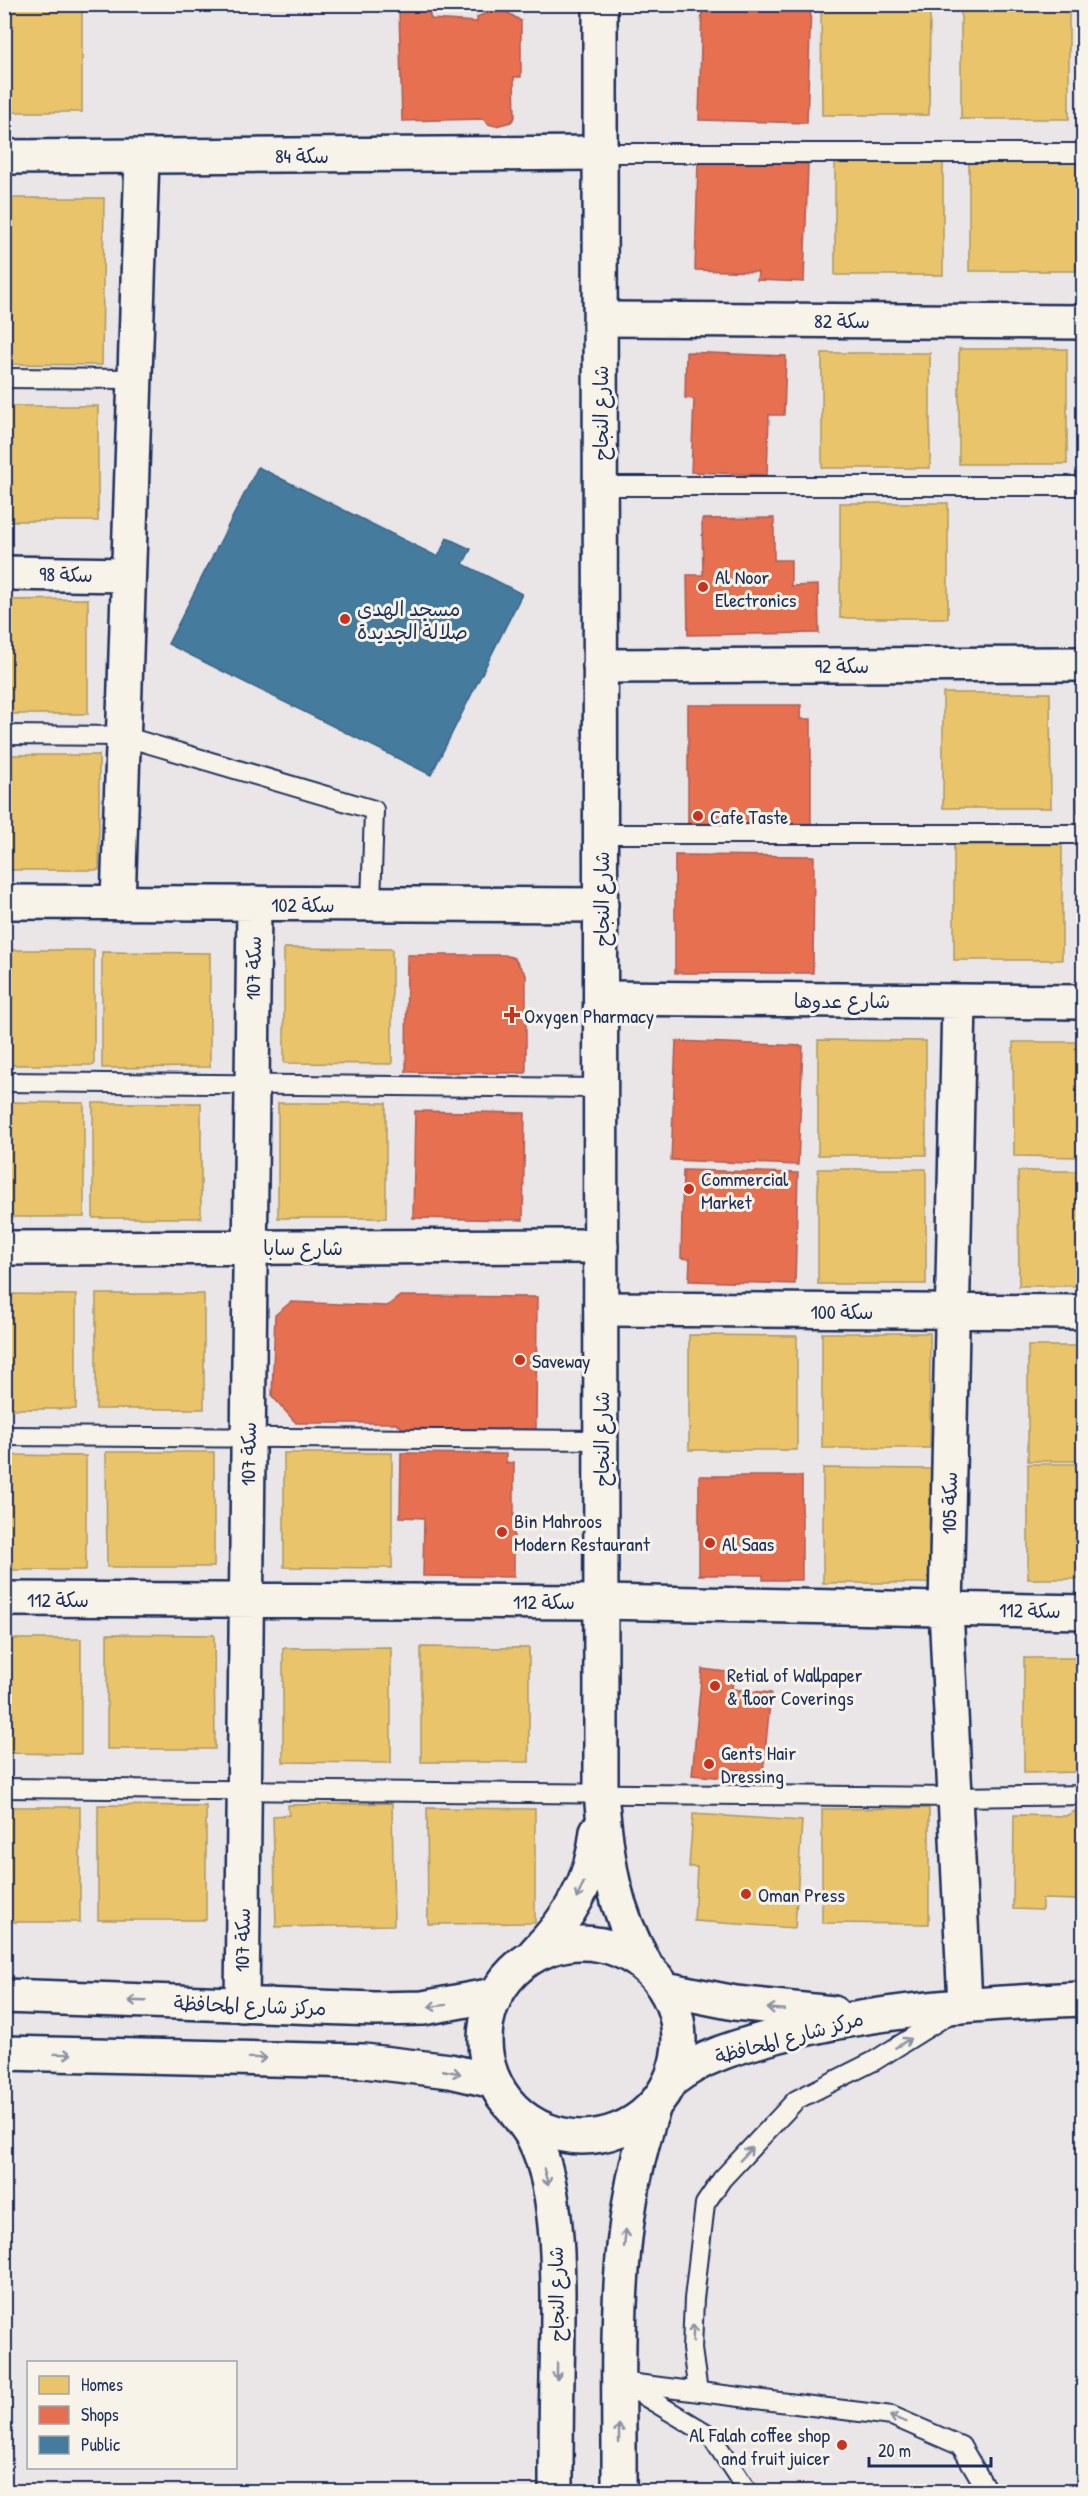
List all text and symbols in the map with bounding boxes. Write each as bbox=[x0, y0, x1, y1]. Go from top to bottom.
street label: سكة 84 bbox=[275, 142, 329, 169]
street label: سكة 82 bbox=[814, 307, 870, 334]
street label: شارع النجاح bbox=[587, 365, 615, 461]
street label: سكة 98 bbox=[39, 560, 93, 588]
place label: Al Noor Electronics bbox=[715, 563, 797, 613]
marker: Al Noor Electronics bbox=[696, 580, 710, 594]
place label: مسجد الهدى صلالة الجديدة bbox=[357, 595, 468, 645]
marker: مسجد الهدى صلالة الجديدة bbox=[338, 612, 352, 626]
street label: سكة 92 bbox=[815, 652, 869, 679]
place label: Cafe Taste bbox=[710, 803, 788, 830]
marker: Cafe Taste bbox=[691, 809, 705, 823]
street label: شارع النجاح bbox=[588, 851, 616, 947]
street label: سكة 102 bbox=[271, 891, 335, 918]
street label: سكة 107 bbox=[239, 936, 267, 1000]
street label: شارع عدوها bbox=[794, 987, 890, 1015]
place label: Oxygen Pharmacy bbox=[524, 1002, 654, 1029]
marker: Oxygen Pharmacy bbox=[505, 1008, 519, 1022]
place label: Commercial Market bbox=[701, 1165, 789, 1215]
marker: Commercial Market bbox=[682, 1182, 696, 1196]
street label: شارع سابا bbox=[263, 1234, 343, 1262]
street label: سكة 100 bbox=[810, 1298, 874, 1325]
place label: Saveway bbox=[532, 1347, 591, 1374]
marker: Saveway bbox=[513, 1353, 527, 1367]
street label: شارع النجاح bbox=[588, 1391, 616, 1487]
street label: سكة 107 bbox=[234, 1422, 262, 1486]
street label: سكة 105 bbox=[935, 1471, 963, 1535]
place label: Bin Mahroos Modern Restaurant bbox=[514, 1507, 651, 1557]
marker: Bin Mahroos Modern Restaurant bbox=[495, 1525, 509, 1539]
place label: Al Saas bbox=[722, 1530, 775, 1557]
marker: Al Saas bbox=[703, 1536, 717, 1550]
street label: سكة 112 bbox=[27, 1586, 89, 1613]
street label: سكة 112 bbox=[513, 1588, 575, 1615]
street label: سكة 112 bbox=[999, 1596, 1061, 1624]
place label: Retial of Wallpaper & floor Coverings bbox=[727, 1661, 863, 1711]
marker: Retial of Wallpaper & floor Coverings bbox=[708, 1679, 722, 1693]
place label: Gents Hair Dressing bbox=[721, 1739, 796, 1789]
marker: Gents Hair Dressing bbox=[702, 1757, 716, 1771]
one-way arrow bbox=[574, 1881, 585, 1899]
place label: Oman Press bbox=[758, 1881, 845, 1908]
marker: Oman Press bbox=[739, 1887, 753, 1901]
street label: سكة 107 bbox=[228, 1908, 256, 1972]
street label: مركز شارع المحافظة bbox=[173, 1989, 327, 2022]
one-way arrow bbox=[128, 1995, 148, 2007]
one-way arrow bbox=[428, 2001, 448, 2012]
one-way arrow bbox=[767, 2003, 787, 2014]
street label: مركز شارع المحافظة bbox=[712, 2004, 867, 2071]
one-way arrow bbox=[894, 2037, 911, 2049]
one-way arrow bbox=[52, 2049, 72, 2060]
one-way arrow bbox=[247, 2053, 267, 2064]
one-way arrow bbox=[442, 2067, 461, 2078]
one-way arrow bbox=[739, 2146, 753, 2161]
one-way arrow bbox=[541, 2167, 552, 2186]
one-way arrow bbox=[620, 2229, 631, 2249]
street label: شارع النجاح bbox=[542, 2246, 571, 2342]
one-way arrow bbox=[687, 2324, 698, 2344]
legend bbox=[27, 2361, 237, 2469]
one-way arrow bbox=[551, 2361, 562, 2381]
text: Homes bbox=[81, 2372, 123, 2397]
text: Shops bbox=[81, 2402, 119, 2427]
one-way arrow bbox=[889, 2413, 907, 2424]
place label: Al Falah coffee shop and fruit juicer bbox=[689, 2421, 830, 2471]
one-way arrow bbox=[613, 2424, 625, 2444]
scale bar bbox=[869, 2430, 990, 2468]
text: Public bbox=[81, 2432, 120, 2457]
marker: Al Falah coffee shop and fruit juicer bbox=[835, 2438, 849, 2452]
text: 20 m bbox=[878, 2438, 911, 2463]

